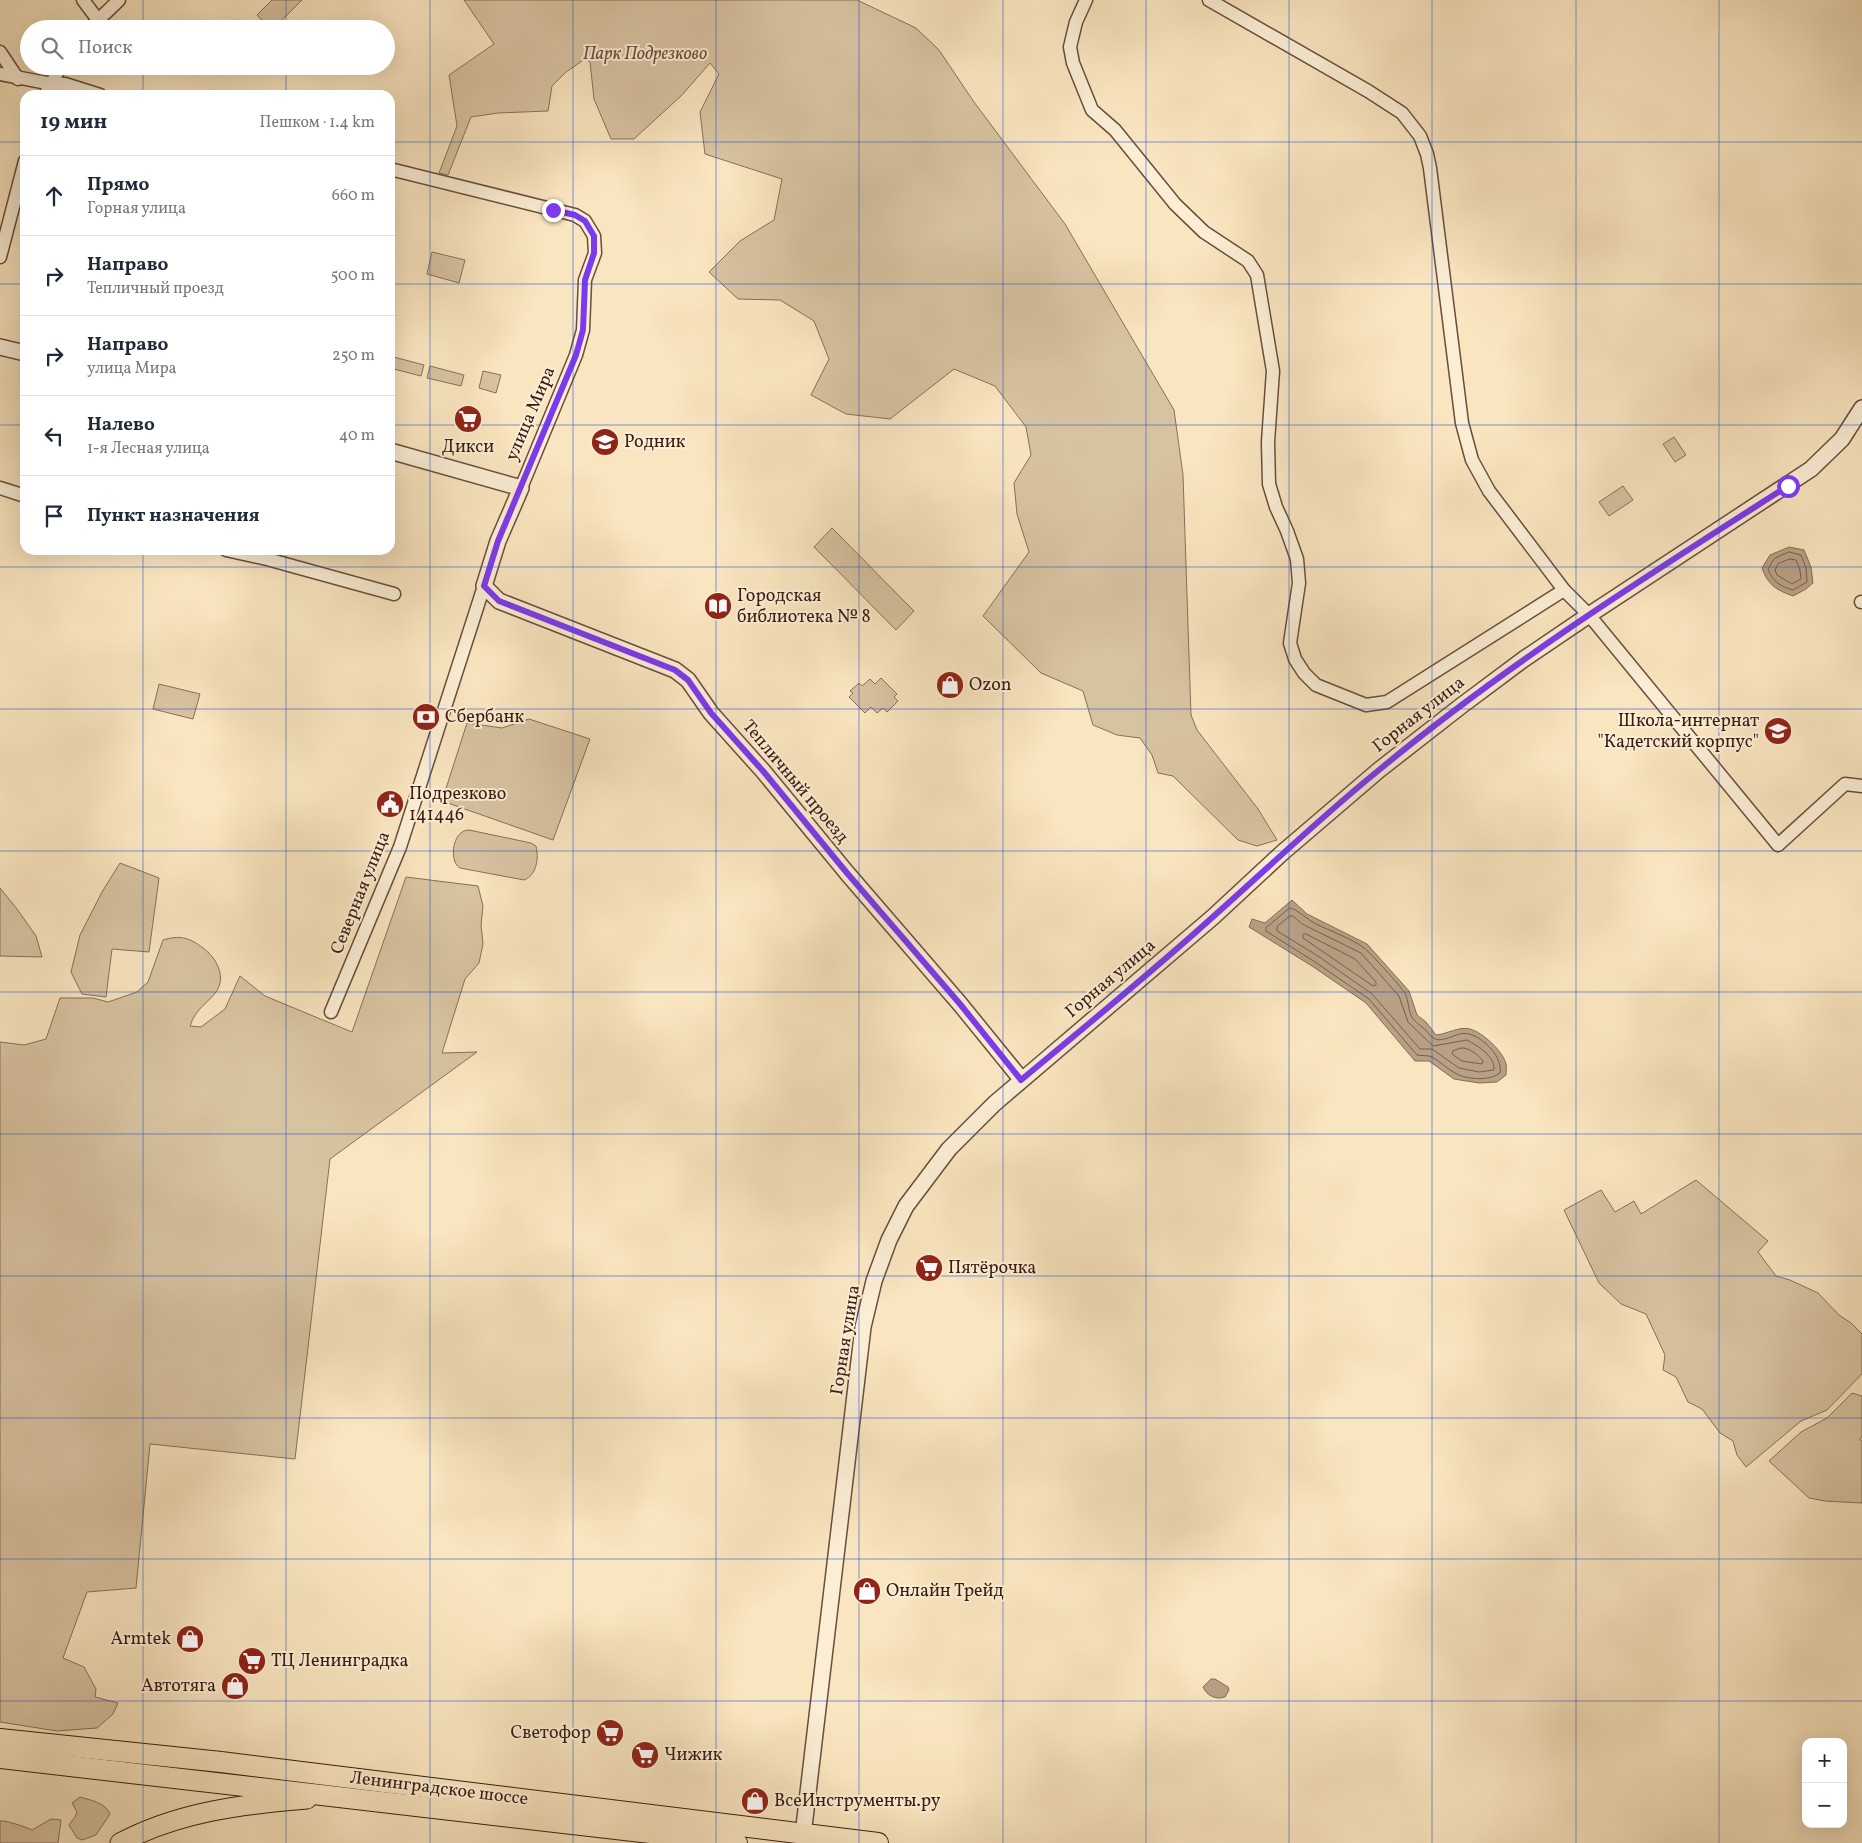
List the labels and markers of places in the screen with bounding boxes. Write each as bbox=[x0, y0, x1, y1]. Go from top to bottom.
supermarket icon: Дикси bbox=[453, 404, 483, 434]
school or university icon: Родник bbox=[590, 427, 620, 457]
place label: Родник bbox=[624, 430, 686, 455]
place label: Дикси bbox=[442, 435, 494, 460]
place label: Городская библиотека № 8 bbox=[737, 584, 871, 630]
library icon: Городская библиотека № 8 bbox=[703, 591, 733, 621]
shop icon: Ozon bbox=[935, 670, 965, 700]
place label: Ozon bbox=[969, 673, 1012, 698]
bank icon: Сбербанк bbox=[411, 702, 441, 732]
place label: Сбербанк bbox=[445, 705, 525, 730]
place label: Школа-интернат "Кадетский корпус" bbox=[1598, 709, 1759, 755]
school or university icon: Школа-интернат "Кадетский корпус" bbox=[1763, 716, 1793, 746]
place label: Подрезково 141446 bbox=[409, 782, 506, 828]
public building icon: Подрезково 141446 bbox=[375, 789, 405, 819]
supermarket icon: Пятёрочка bbox=[914, 1253, 944, 1283]
place label: Пятёрочка bbox=[948, 1256, 1036, 1281]
shop icon: Онлайн Трейд bbox=[852, 1576, 882, 1606]
place label: Онлайн Трейд bbox=[886, 1579, 1004, 1604]
shop icon: Armtek bbox=[175, 1624, 205, 1654]
place label: Armtek bbox=[110, 1627, 171, 1652]
supermarket icon: ТЦ Ленинградка bbox=[237, 1646, 267, 1676]
place label: ТЦ Ленинградка bbox=[271, 1649, 408, 1674]
shop icon: Автотяга bbox=[220, 1671, 250, 1701]
place label: Автотяга bbox=[141, 1674, 216, 1699]
supermarket icon: Светофор bbox=[595, 1718, 625, 1748]
place label: Светофор bbox=[511, 1721, 591, 1746]
supermarket icon: Чижик bbox=[630, 1740, 660, 1770]
place label: Чижик bbox=[664, 1743, 723, 1768]
shop icon: ВсеИнструменты.ру bbox=[740, 1786, 770, 1816]
place label: ВсеИнструменты.ру bbox=[774, 1789, 941, 1814]

